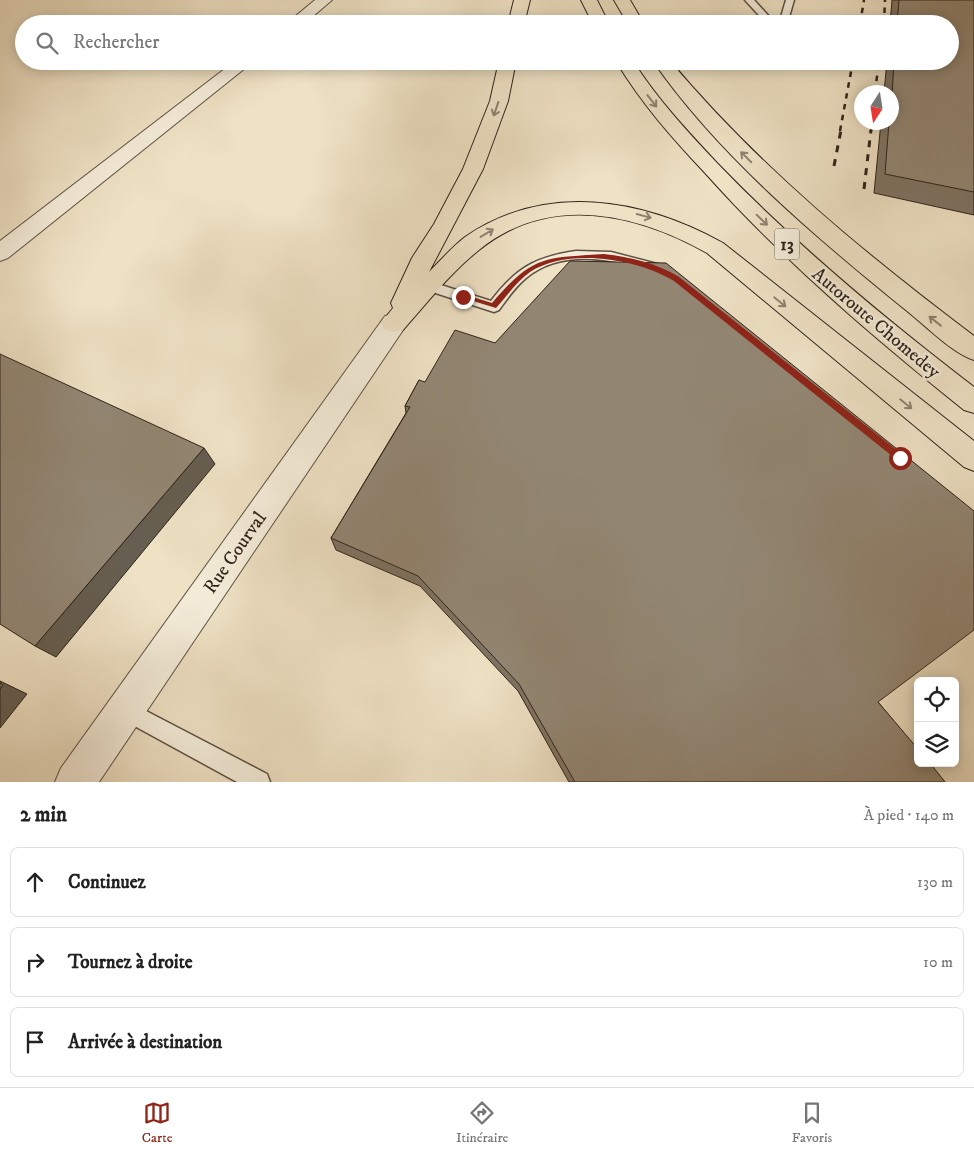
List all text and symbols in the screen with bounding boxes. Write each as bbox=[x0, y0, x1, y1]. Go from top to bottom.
search box bbox=[15, 15, 959, 70]
icon: search bbox=[33, 29, 61, 57]
text: Rechercher bbox=[73, 31, 159, 54]
north arrow bbox=[854, 85, 899, 130]
one-way arrow bbox=[647, 94, 658, 107]
one-way arrow bbox=[491, 100, 500, 116]
one-way arrow bbox=[740, 150, 752, 163]
one-way arrow bbox=[636, 211, 652, 221]
one-way arrow bbox=[756, 214, 768, 226]
one-way arrow bbox=[479, 228, 493, 238]
road number: 13 bbox=[774, 228, 800, 260]
street label: Autoroute Chomedey bbox=[807, 263, 946, 384]
route end bbox=[452, 286, 475, 309]
one-way arrow bbox=[773, 296, 786, 307]
one-way arrow bbox=[929, 315, 942, 326]
one-way arrow bbox=[899, 398, 912, 409]
route start bbox=[889, 447, 912, 470]
street label: Rue Courval bbox=[199, 507, 272, 598]
map controls bbox=[914, 677, 959, 767]
button: locate bbox=[914, 677, 959, 722]
button: layers bbox=[914, 722, 959, 767]
text: 2 min bbox=[20, 802, 67, 828]
text: À pied · 140 m bbox=[864, 805, 954, 825]
icon: ahead bbox=[21, 868, 49, 896]
text: Continuez bbox=[68, 871, 146, 894]
text: 130 m bbox=[917, 872, 953, 892]
icon: right bbox=[21, 948, 49, 976]
text: Tournez à droite bbox=[68, 951, 193, 974]
text: 10 m bbox=[923, 952, 953, 972]
icon: arrive bbox=[21, 1028, 49, 1056]
text: Arrivée à destination bbox=[68, 1031, 222, 1054]
tab: Carte bbox=[142, 1099, 172, 1147]
tab: Itinéraire bbox=[456, 1099, 508, 1147]
tab: Favoris bbox=[792, 1099, 832, 1147]

